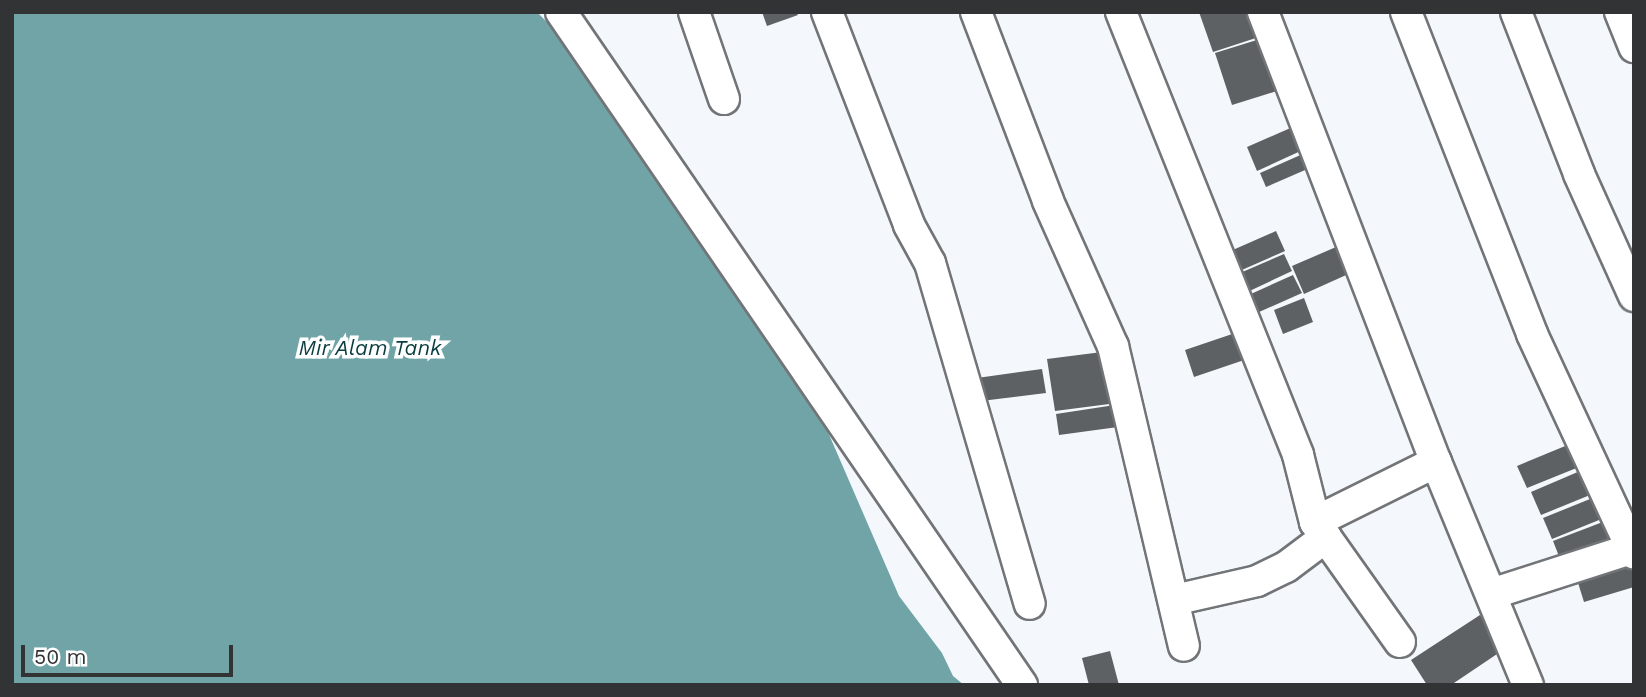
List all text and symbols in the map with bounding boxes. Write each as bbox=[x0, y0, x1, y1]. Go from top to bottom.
water label: Mir Alam Tank bbox=[298, 335, 442, 361]
scale bar bbox=[24, 630, 236, 674]
text: 50 m bbox=[34, 644, 86, 669]

